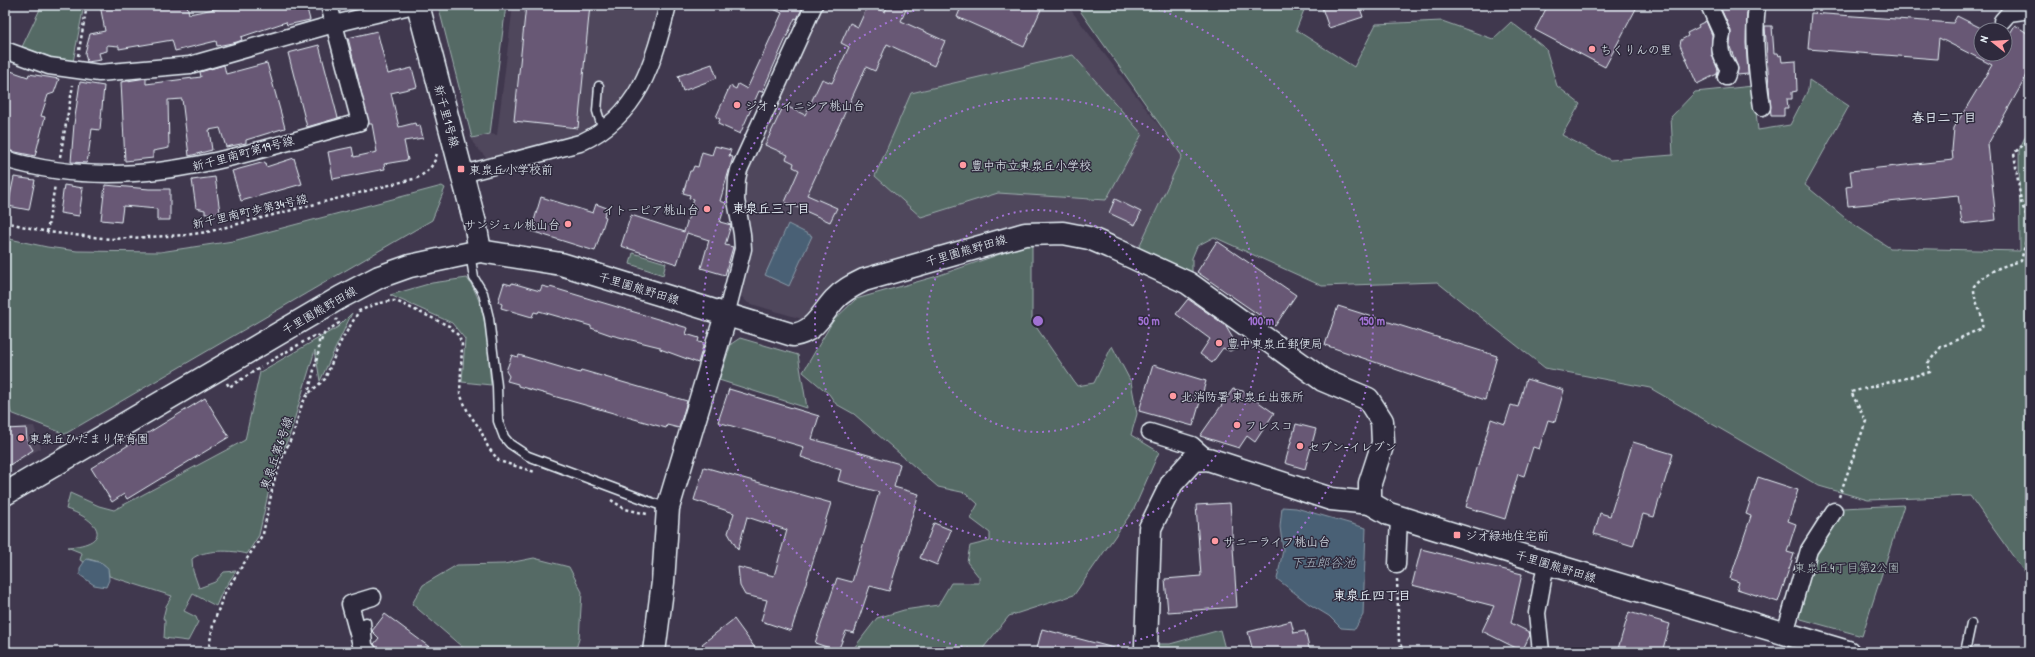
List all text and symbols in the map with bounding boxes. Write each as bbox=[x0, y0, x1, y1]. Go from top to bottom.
north arrow bbox=[1973, 22, 2013, 62]
text: N bbox=[1976, 34, 1991, 44]
place label: ちくりんの里 bbox=[1600, 41, 1672, 58]
marker: ちくりんの里 bbox=[1587, 44, 1597, 54]
street label: 新千里1号線 bbox=[430, 83, 464, 149]
place label: ジオ・イニシア桃山台 bbox=[745, 97, 865, 114]
marker: ジオ・イニシア桃山台 bbox=[732, 100, 742, 110]
district label: 春日二丁目 bbox=[1911, 108, 1977, 126]
street label: 新千里南町第19号線 bbox=[190, 131, 296, 175]
place label: 豊中市立東泉丘小学校 bbox=[971, 157, 1091, 174]
marker: 豊中市立東泉丘小学校 bbox=[958, 160, 968, 170]
place label: 東泉丘小学校前 bbox=[469, 161, 553, 178]
marker: 東泉丘小学校前 bbox=[456, 164, 466, 174]
street label: 新千里南町歩第34号線 bbox=[191, 189, 309, 233]
district label: 東泉丘三丁目 bbox=[732, 199, 810, 217]
place label: イトーピア桃山台 bbox=[603, 201, 699, 218]
marker: イトーピア桃山台 bbox=[702, 204, 712, 214]
place label: サンジェル桃山台 bbox=[464, 216, 560, 233]
marker: サンジェル桃山台 bbox=[563, 219, 573, 229]
street label: 千里園熊野田線 bbox=[923, 230, 1009, 270]
street label: 千里園熊野田線 bbox=[596, 268, 682, 308]
street label: 千里園熊野田線 bbox=[278, 282, 360, 338]
text: 50 m bbox=[1138, 312, 1160, 329]
text: 100 m bbox=[1248, 312, 1274, 329]
text: 150 m bbox=[1359, 312, 1385, 329]
centre of rings bbox=[1031, 314, 1045, 328]
place label: 豊中東泉丘郵便局 bbox=[1227, 335, 1323, 352]
marker: 豊中東泉丘郵便局 bbox=[1214, 338, 1224, 348]
place label: 北消防署 東泉丘出張所 bbox=[1181, 388, 1304, 405]
marker: 北消防署 東泉丘出張所 bbox=[1168, 391, 1178, 401]
street label: 東泉丘第6号線 bbox=[255, 414, 297, 492]
place label: フレスコ bbox=[1245, 417, 1293, 434]
marker: フレスコ bbox=[1232, 420, 1242, 430]
place label: 東泉丘ひだまり保育園 bbox=[29, 430, 149, 447]
marker: 東泉丘ひだまり保育園 bbox=[16, 433, 26, 443]
place label: セブン-イレブン bbox=[1308, 438, 1397, 455]
marker: セブン-イレブン bbox=[1295, 441, 1305, 451]
place label: ジオ緑地住宅前 bbox=[1465, 527, 1549, 544]
marker: ジオ緑地住宅前 bbox=[1452, 530, 1462, 540]
place label: サニーライフ桃山台 bbox=[1223, 533, 1330, 550]
marker: サニーライフ桃山台 bbox=[1210, 536, 1220, 546]
street label: 千里園熊野田線 bbox=[1513, 546, 1599, 586]
water label: 下五郎谷池 bbox=[1290, 553, 1356, 571]
park label: 東泉丘4丁目第2公園 bbox=[1794, 559, 1900, 576]
district label: 東泉丘四丁目 bbox=[1333, 586, 1411, 604]

